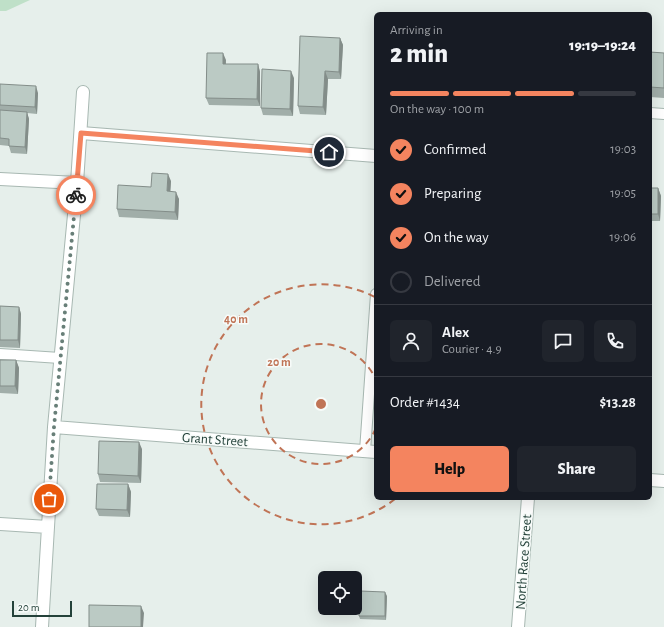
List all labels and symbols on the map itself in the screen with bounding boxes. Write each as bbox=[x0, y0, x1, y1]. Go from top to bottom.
pin bbox=[312, 135, 346, 169]
courier bbox=[56, 175, 96, 215]
text: 40 m bbox=[224, 313, 248, 325]
text: 20 m bbox=[267, 356, 291, 368]
centre of rings bbox=[314, 397, 328, 411]
street label: Grant Street bbox=[182, 431, 249, 449]
pin bbox=[32, 482, 66, 516]
street label: North Race Street bbox=[514, 513, 534, 610]
scale bar bbox=[12, 599, 72, 618]

